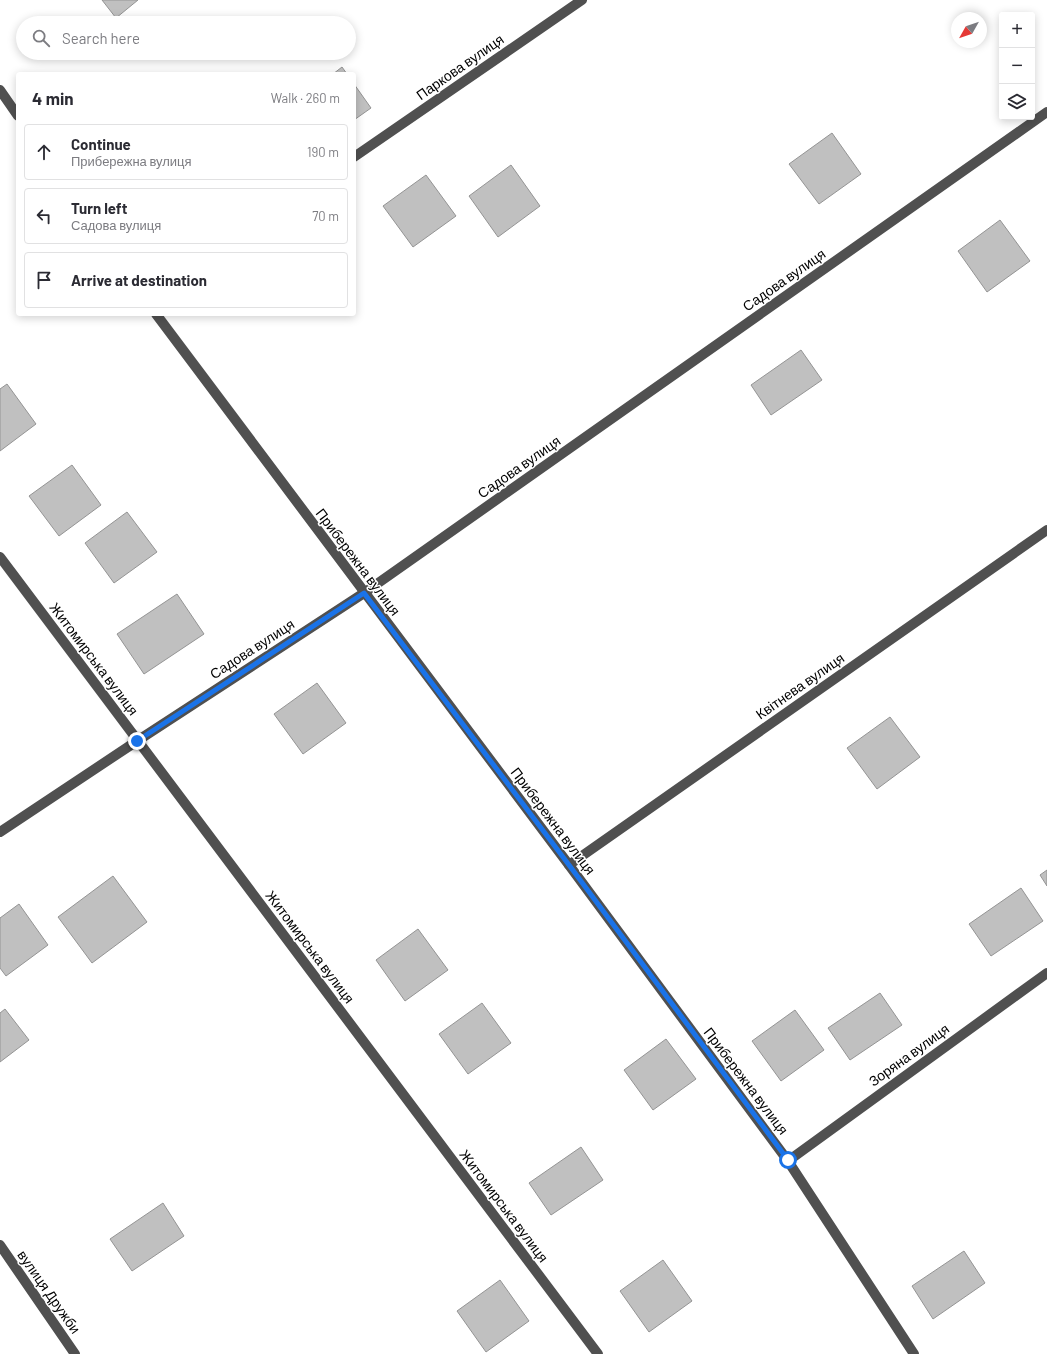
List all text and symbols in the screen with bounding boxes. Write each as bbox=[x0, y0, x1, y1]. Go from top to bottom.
north arrow bbox=[951, 12, 987, 48]
map controls bbox=[999, 12, 1035, 120]
button: + bbox=[999, 12, 1035, 48]
search box bbox=[16, 16, 356, 60]
icon: search bbox=[30, 27, 52, 49]
text: Search here bbox=[62, 29, 140, 47]
street label: Паркова вулиця bbox=[413, 30, 507, 103]
button: − bbox=[999, 48, 1035, 84]
button: layers bbox=[999, 84, 1035, 120]
text: 4 min bbox=[32, 88, 74, 108]
text: Walk · 260 m bbox=[271, 90, 340, 106]
text: Continue bbox=[71, 135, 131, 153]
icon: ahead bbox=[33, 141, 55, 163]
text: 190 m bbox=[307, 144, 339, 160]
text: Прибережна вулиця bbox=[71, 153, 192, 169]
text: Turn left bbox=[71, 199, 127, 217]
icon: left bbox=[33, 205, 55, 227]
text: 70 m bbox=[312, 208, 339, 224]
text: Садова вулиця bbox=[71, 217, 161, 233]
street label: Садова вулиця bbox=[739, 245, 828, 314]
icon: arrive bbox=[33, 269, 55, 291]
text: Arrive at destination bbox=[71, 271, 207, 289]
street label: Садова вулиця bbox=[474, 432, 563, 501]
street label: Прибережна вулиця bbox=[313, 505, 404, 619]
street label: Житомирська вулиця bbox=[46, 599, 142, 718]
street label: Садова вулиця bbox=[206, 615, 297, 682]
street label: Квітнева вулиця bbox=[752, 649, 847, 722]
route end bbox=[128, 732, 146, 750]
street label: Прибережна вулиця bbox=[508, 764, 599, 878]
street label: Житомирська вулиця bbox=[262, 887, 358, 1006]
street label: Зоряна вулиця bbox=[865, 1020, 952, 1089]
street label: Прибережна вулиця bbox=[701, 1024, 792, 1138]
street label: Житомирська вулиця bbox=[456, 1146, 552, 1265]
route start bbox=[779, 1151, 797, 1169]
street label: вулиця Дружби bbox=[14, 1247, 84, 1337]

